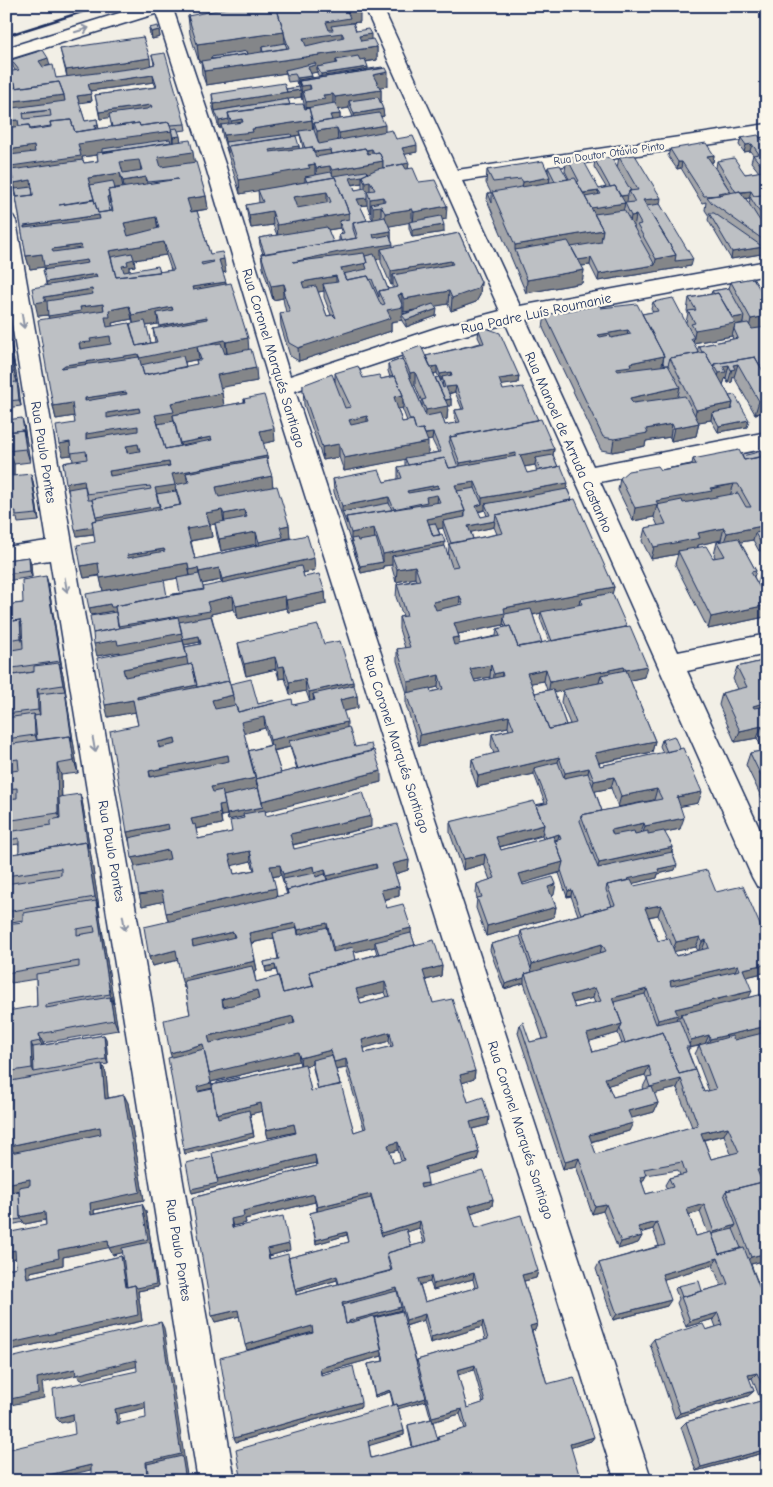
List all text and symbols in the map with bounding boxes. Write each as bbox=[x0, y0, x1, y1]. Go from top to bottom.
one-way arrow bbox=[73, 25, 89, 35]
street label: Rua Doutor Otávio Pinto bbox=[553, 139, 666, 168]
street label: Rua Coronel Marqués Santiago bbox=[238, 266, 309, 450]
street label: Rua Padre Luís Roumanie bbox=[459, 289, 613, 338]
one-way arrow bbox=[18, 313, 28, 329]
street label: Rua Manoel de Arruda Castanho bbox=[521, 349, 616, 535]
street label: Rua Paulo Pontes bbox=[27, 400, 60, 504]
one-way arrow bbox=[62, 577, 72, 593]
street label: Rua Coronel Marqués Santiago bbox=[360, 653, 433, 836]
one-way arrow bbox=[89, 737, 99, 753]
street label: Rua Paulo Pontes bbox=[94, 799, 129, 903]
one-way arrow bbox=[119, 914, 129, 930]
street label: Rua Coronel Marqués Santiago bbox=[484, 1039, 557, 1222]
street label: Rua Paulo Pontes bbox=[162, 1198, 195, 1302]

